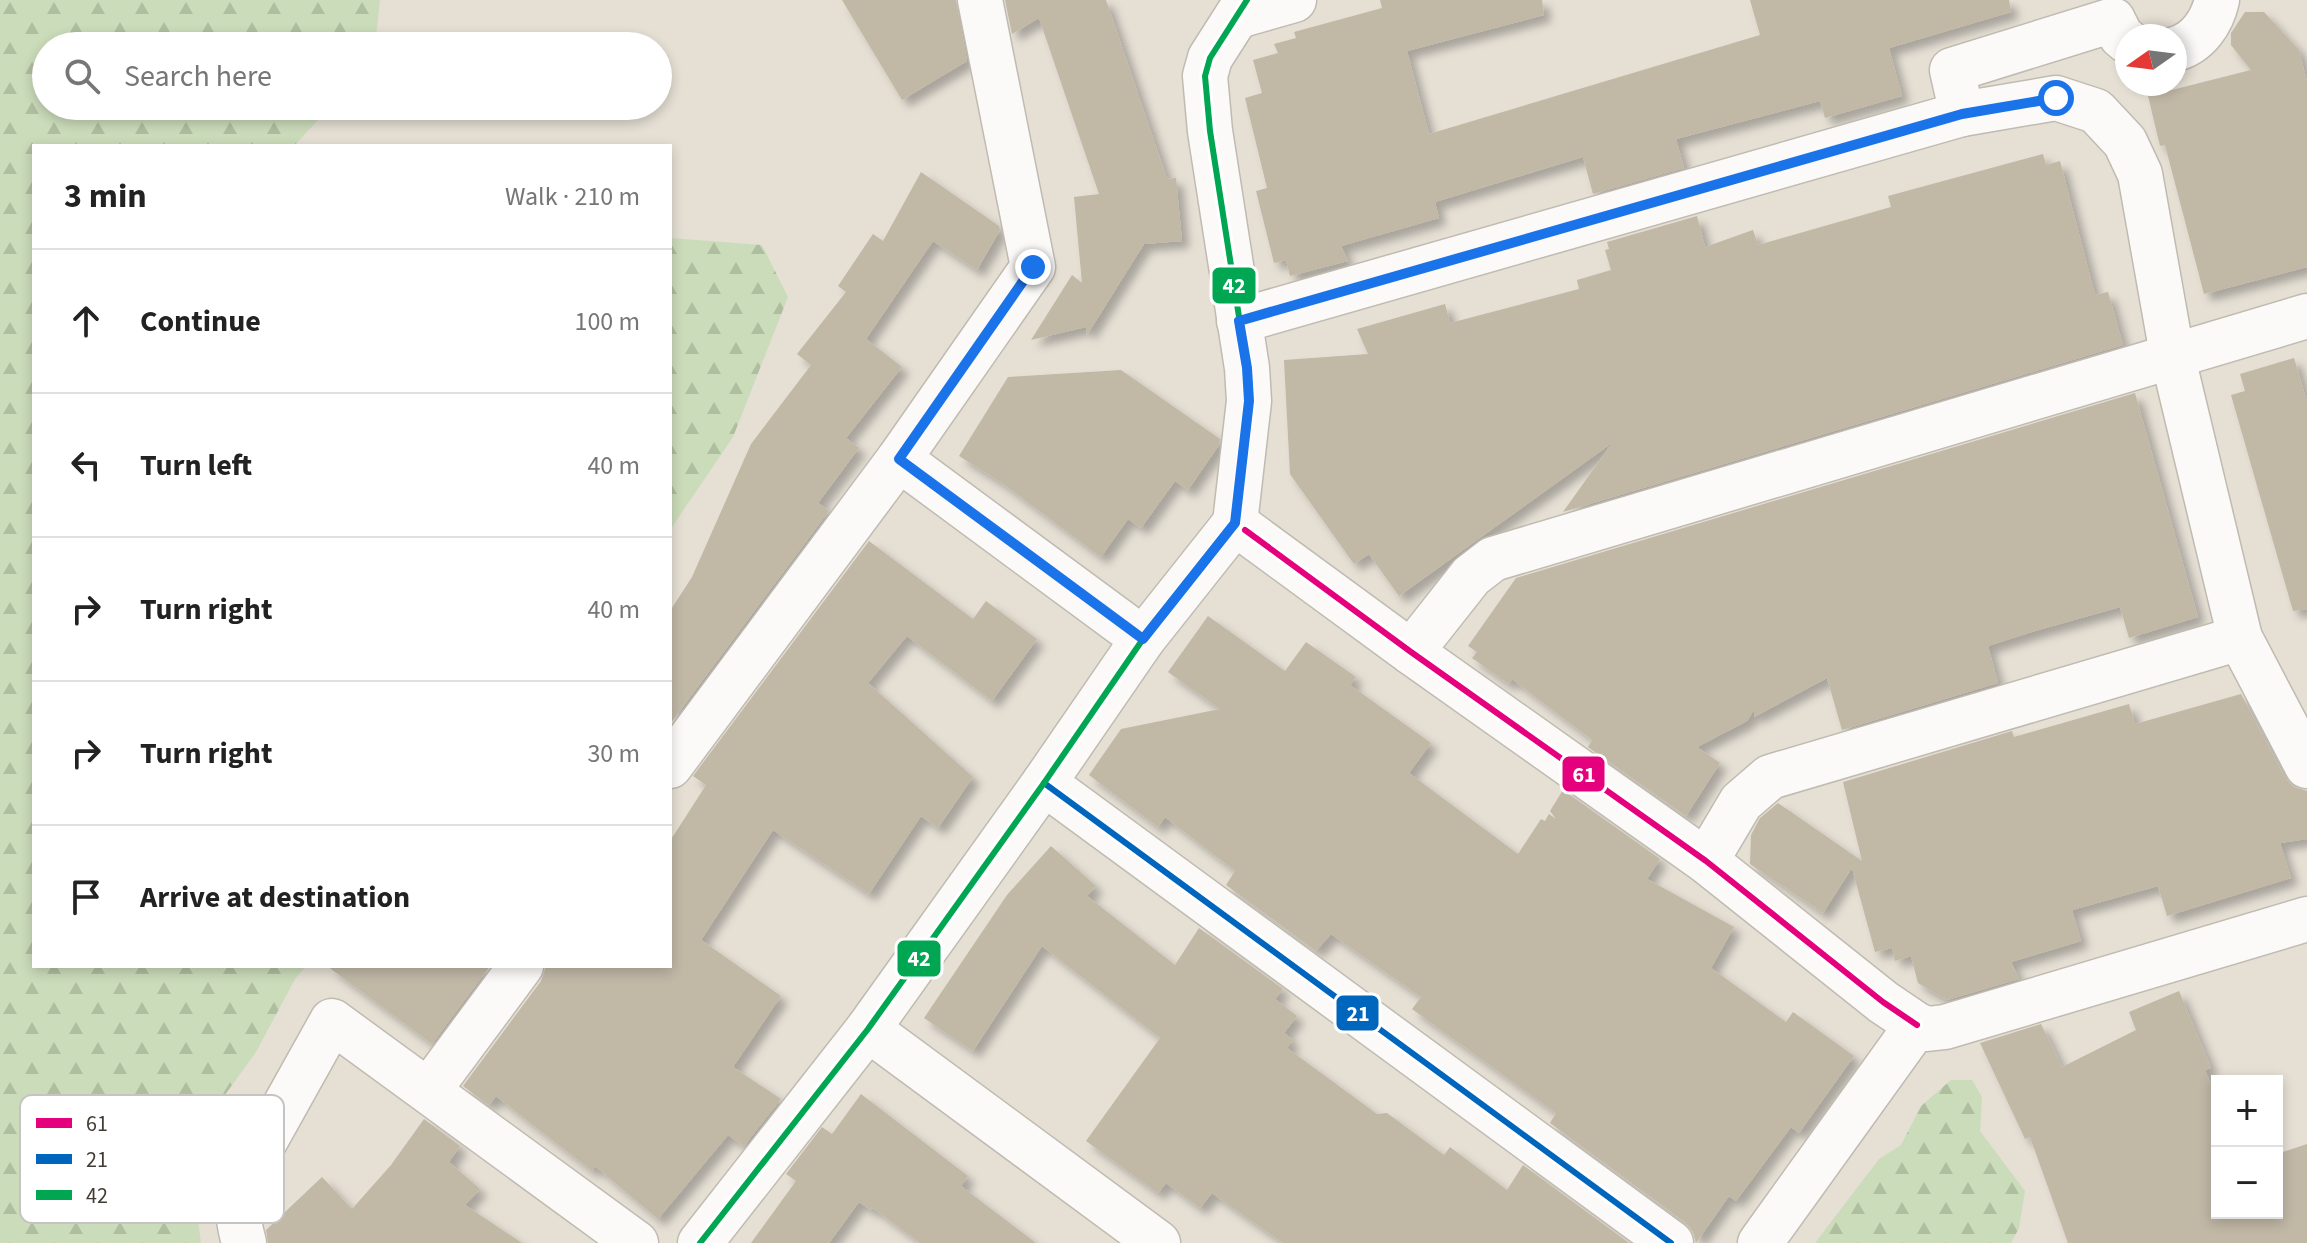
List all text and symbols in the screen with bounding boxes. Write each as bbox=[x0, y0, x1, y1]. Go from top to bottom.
north arrow bbox=[2115, 24, 2187, 96]
search box bbox=[32, 32, 672, 120]
icon: search bbox=[60, 54, 104, 98]
text: Search here bbox=[124, 55, 272, 98]
route start bbox=[2038, 80, 2074, 116]
text: 3 min bbox=[64, 172, 147, 221]
text: Walk · 210 m bbox=[505, 178, 640, 215]
route end bbox=[1015, 249, 1051, 285]
line badge: 42 bbox=[1211, 266, 1257, 305]
text: 42 bbox=[1222, 270, 1246, 302]
icon: ahead bbox=[64, 299, 108, 343]
text: Continue bbox=[140, 300, 261, 343]
text: 100 m bbox=[574, 303, 640, 340]
icon: left bbox=[64, 443, 108, 487]
text: Turn left bbox=[140, 444, 252, 487]
text: 40 m bbox=[587, 447, 640, 484]
icon: right bbox=[64, 587, 108, 631]
text: Turn right bbox=[140, 588, 272, 631]
text: 40 m bbox=[587, 591, 640, 628]
icon: right bbox=[64, 731, 108, 775]
text: Turn right bbox=[140, 732, 272, 775]
text: 30 m bbox=[587, 735, 640, 772]
line badge: 61 bbox=[1561, 755, 1606, 793]
text: 61 bbox=[1572, 759, 1596, 791]
icon: arrive bbox=[64, 875, 108, 919]
text: Arrive at destination bbox=[140, 876, 410, 919]
line badge: 42 bbox=[896, 939, 942, 978]
text: 42 bbox=[907, 943, 931, 975]
line badge: 21 bbox=[1335, 994, 1380, 1032]
text: 21 bbox=[1346, 998, 1370, 1030]
map controls bbox=[2211, 1075, 2283, 1219]
button: + bbox=[2211, 1075, 2283, 1147]
legend bbox=[20, 1095, 284, 1223]
text: 61 bbox=[86, 1108, 108, 1140]
text: 21 bbox=[86, 1144, 108, 1176]
button: − bbox=[2211, 1147, 2283, 1219]
text: 42 bbox=[86, 1180, 108, 1212]

